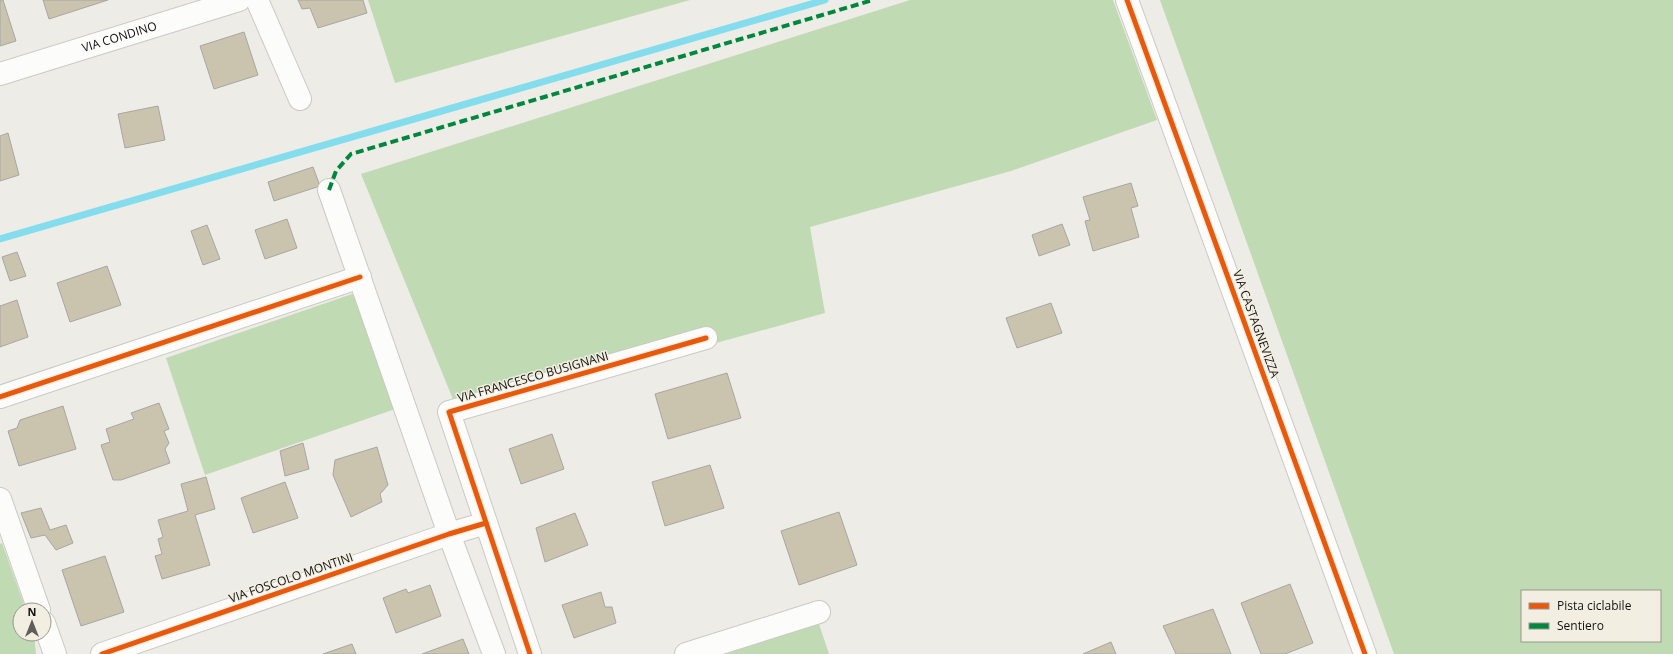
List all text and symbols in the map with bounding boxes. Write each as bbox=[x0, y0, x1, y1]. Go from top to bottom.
street label: VIA CONDINO bbox=[80, 17, 159, 56]
street label: VIA CASTAGNEVIZZA bbox=[1229, 268, 1284, 380]
street label: VIA FRANCESCO BUSIGNANI bbox=[455, 347, 610, 406]
street label: VIA FOSCOLO MONTINI bbox=[226, 548, 355, 607]
legend bbox=[1521, 590, 1661, 642]
text: Pista ciclabile bbox=[1557, 597, 1632, 614]
north arrow bbox=[12, 602, 52, 642]
text: N bbox=[28, 604, 36, 619]
text: Sentiero bbox=[1557, 617, 1604, 634]

